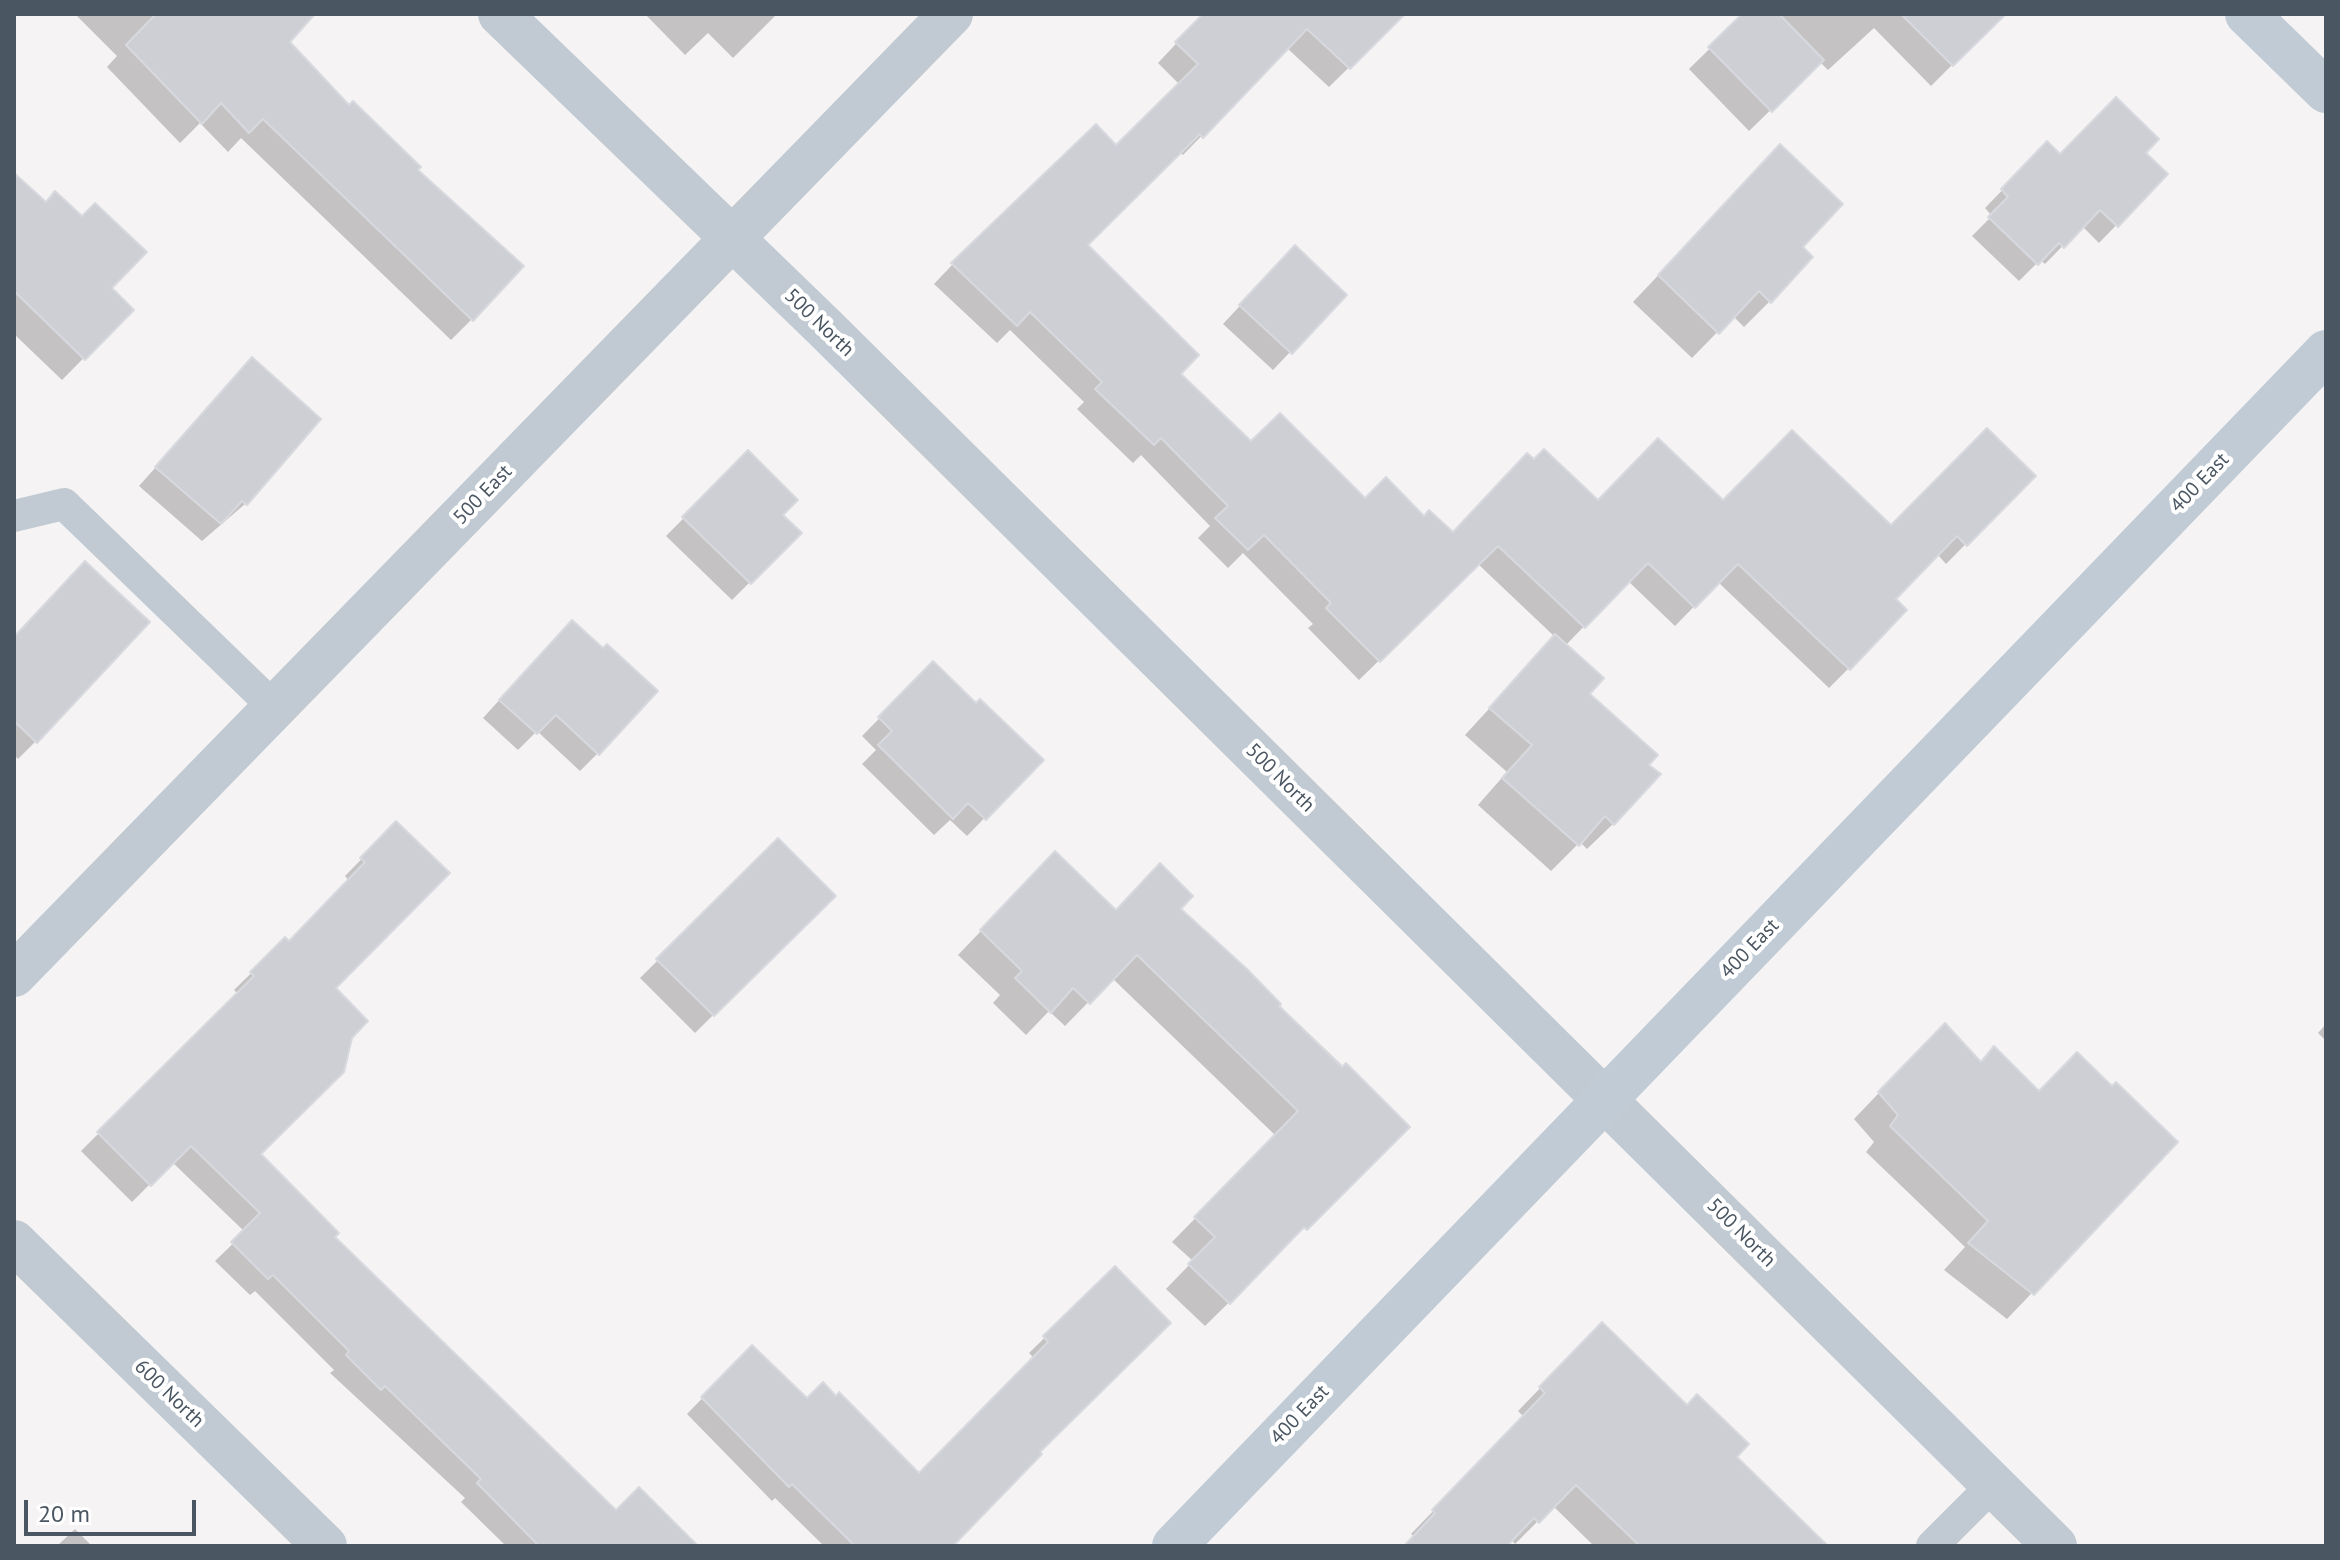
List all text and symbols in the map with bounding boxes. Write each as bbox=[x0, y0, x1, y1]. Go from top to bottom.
street label: 500 North bbox=[779, 284, 859, 362]
street label: 400 East bbox=[2166, 448, 2234, 518]
street label: 500 East bbox=[449, 460, 517, 530]
street label: 500 North bbox=[1241, 739, 1319, 817]
street label: 400 East bbox=[1716, 914, 1784, 984]
street label: 500 North bbox=[1702, 1194, 1780, 1272]
street label: 600 North bbox=[129, 1355, 209, 1433]
street label: 400 East bbox=[1266, 1380, 1334, 1450]
scale bar bbox=[28, 1484, 200, 1534]
text: 20 m bbox=[38, 1498, 90, 1529]

